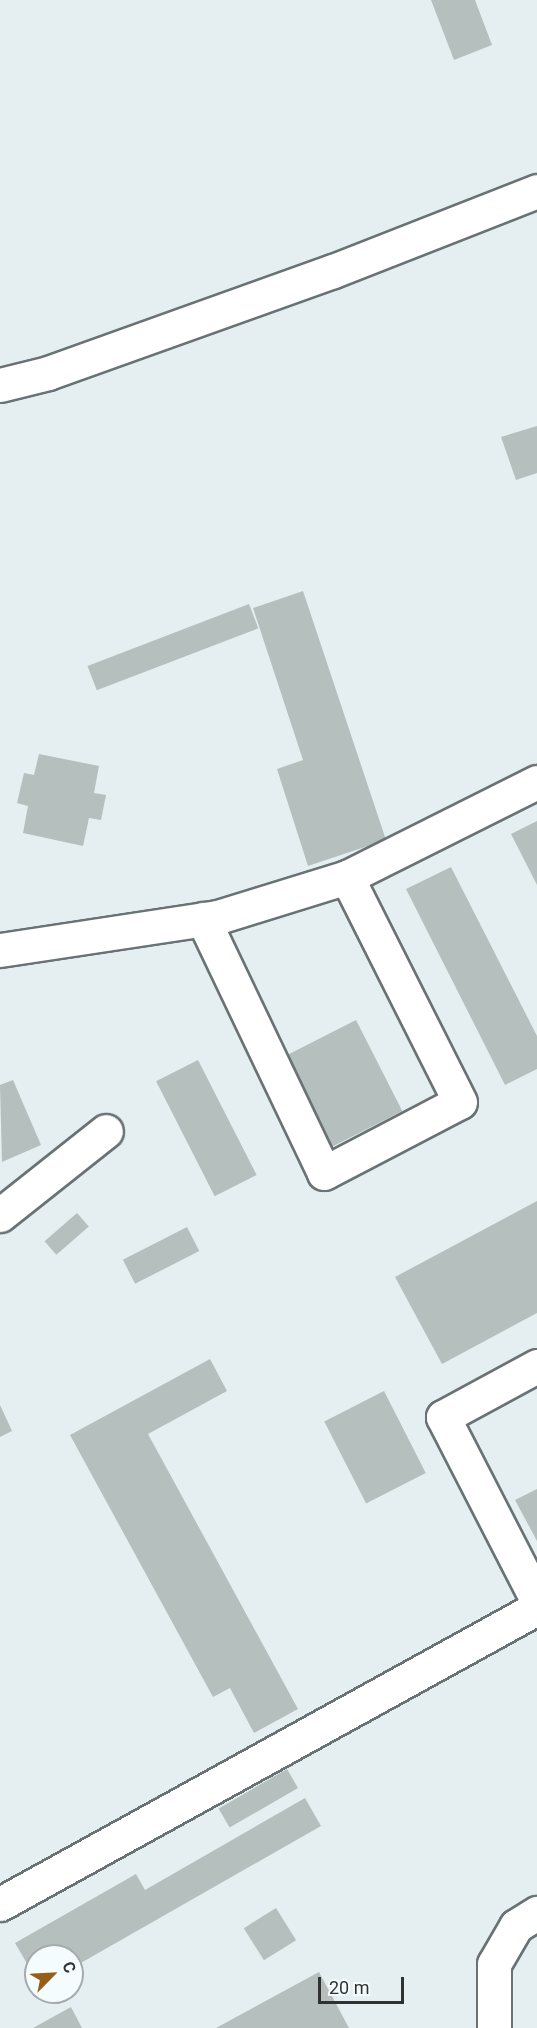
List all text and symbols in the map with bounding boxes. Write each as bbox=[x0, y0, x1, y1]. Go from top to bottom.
north arrow bbox=[24, 1944, 84, 2004]
text: С bbox=[58, 1959, 80, 1976]
scale bar bbox=[321, 1965, 406, 2003]
text: 20 m bbox=[329, 1977, 369, 1998]

